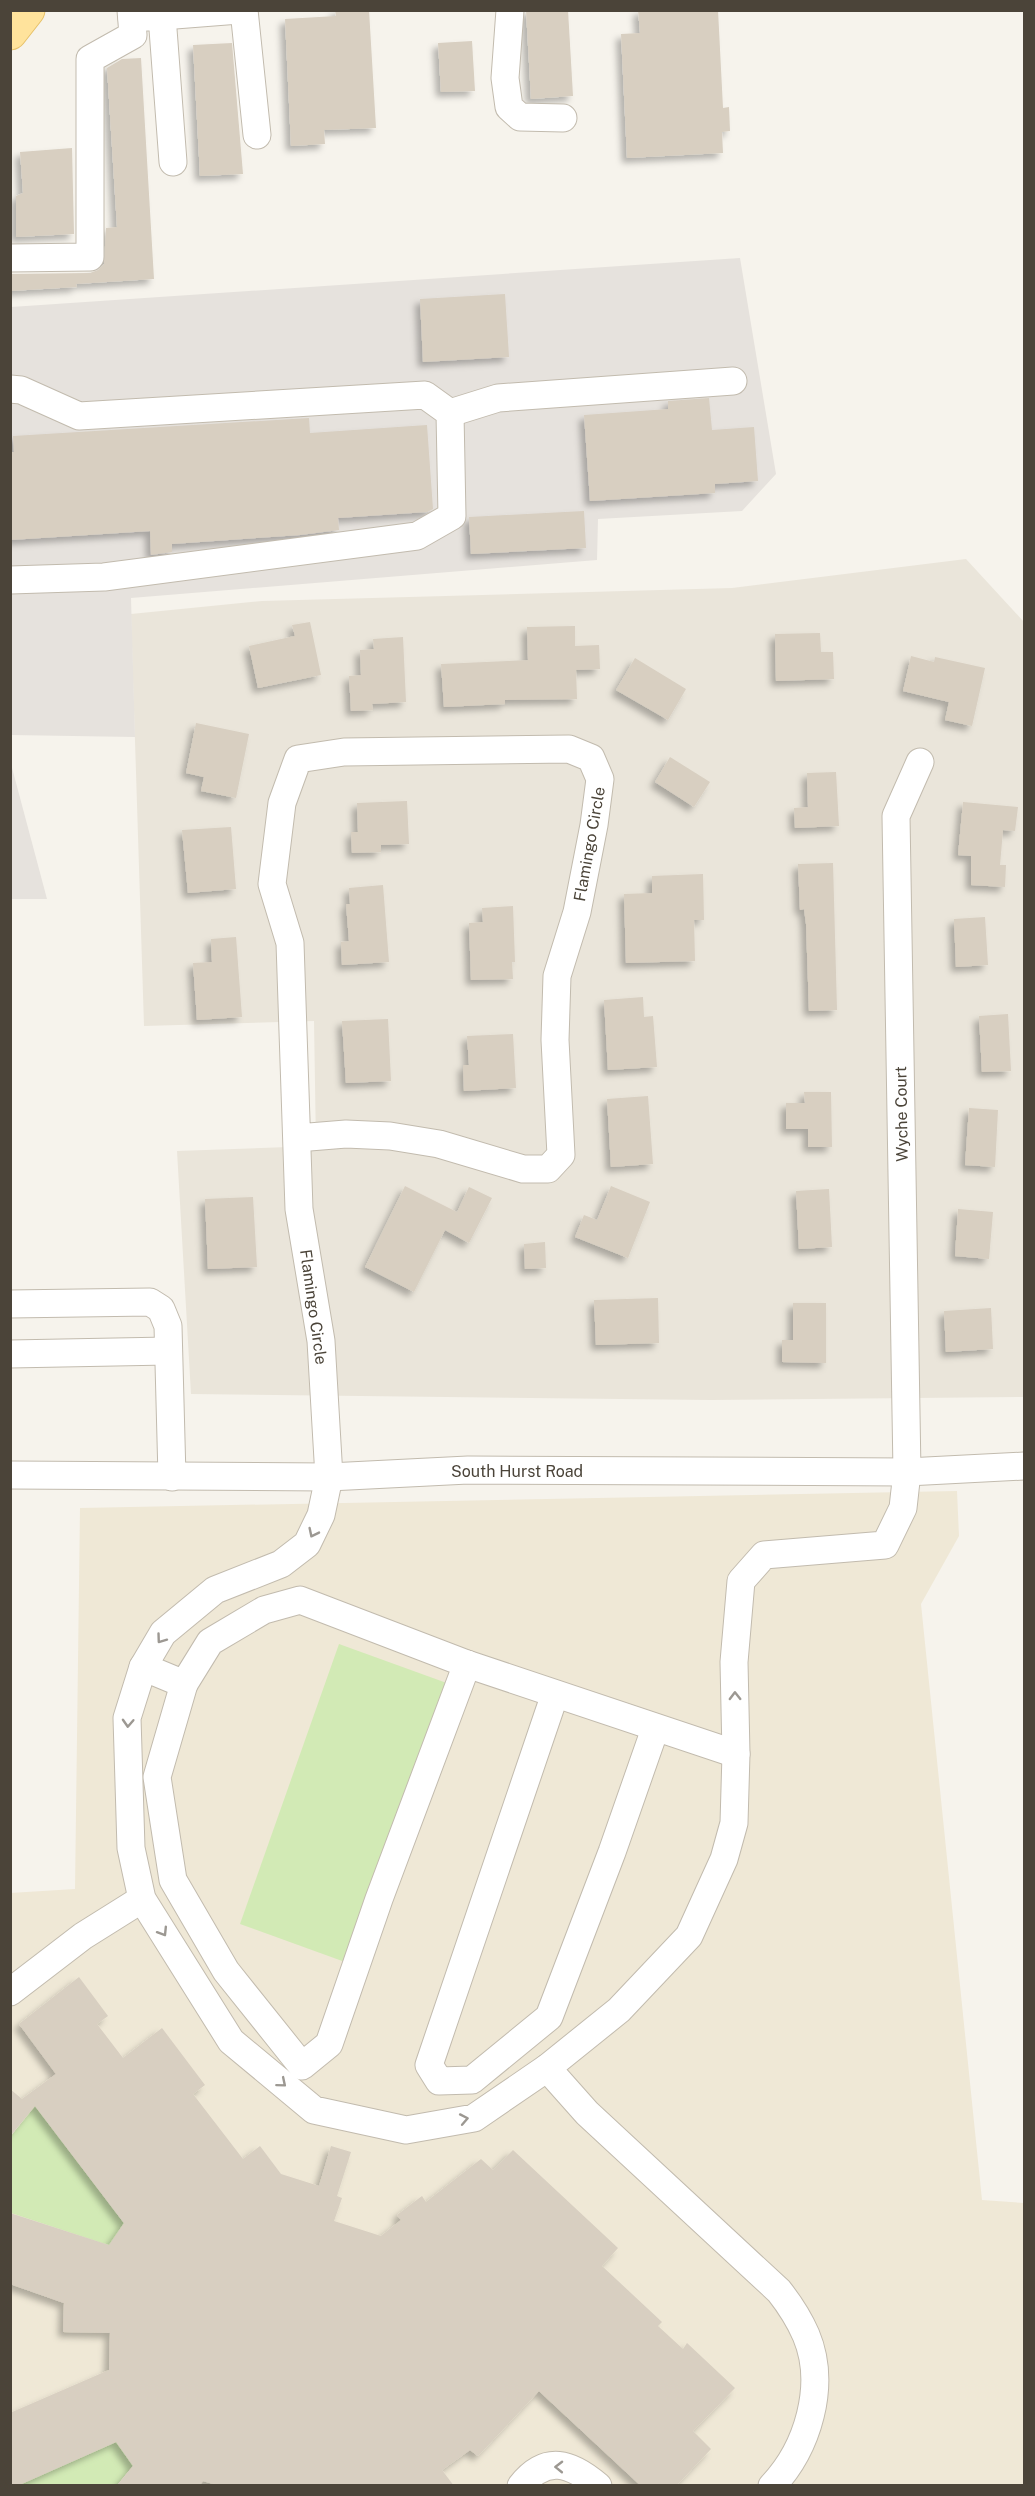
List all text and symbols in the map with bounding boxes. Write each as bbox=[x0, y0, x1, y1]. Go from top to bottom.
street label: Flamingo Circle bbox=[570, 785, 609, 903]
street label: Wyche Court bbox=[891, 1066, 912, 1162]
street label: Flamingo Circle bbox=[296, 1248, 331, 1366]
street label: South Hurst Road bbox=[451, 1462, 583, 1481]
one-way arrow bbox=[308, 1526, 320, 1537]
one-way arrow bbox=[157, 1633, 168, 1644]
one-way arrow bbox=[729, 1691, 741, 1700]
one-way arrow bbox=[122, 1719, 135, 1728]
one-way arrow bbox=[155, 1926, 167, 1936]
one-way arrow bbox=[275, 2076, 286, 2087]
one-way arrow bbox=[459, 2113, 469, 2126]
one-way arrow bbox=[554, 2461, 563, 2473]

